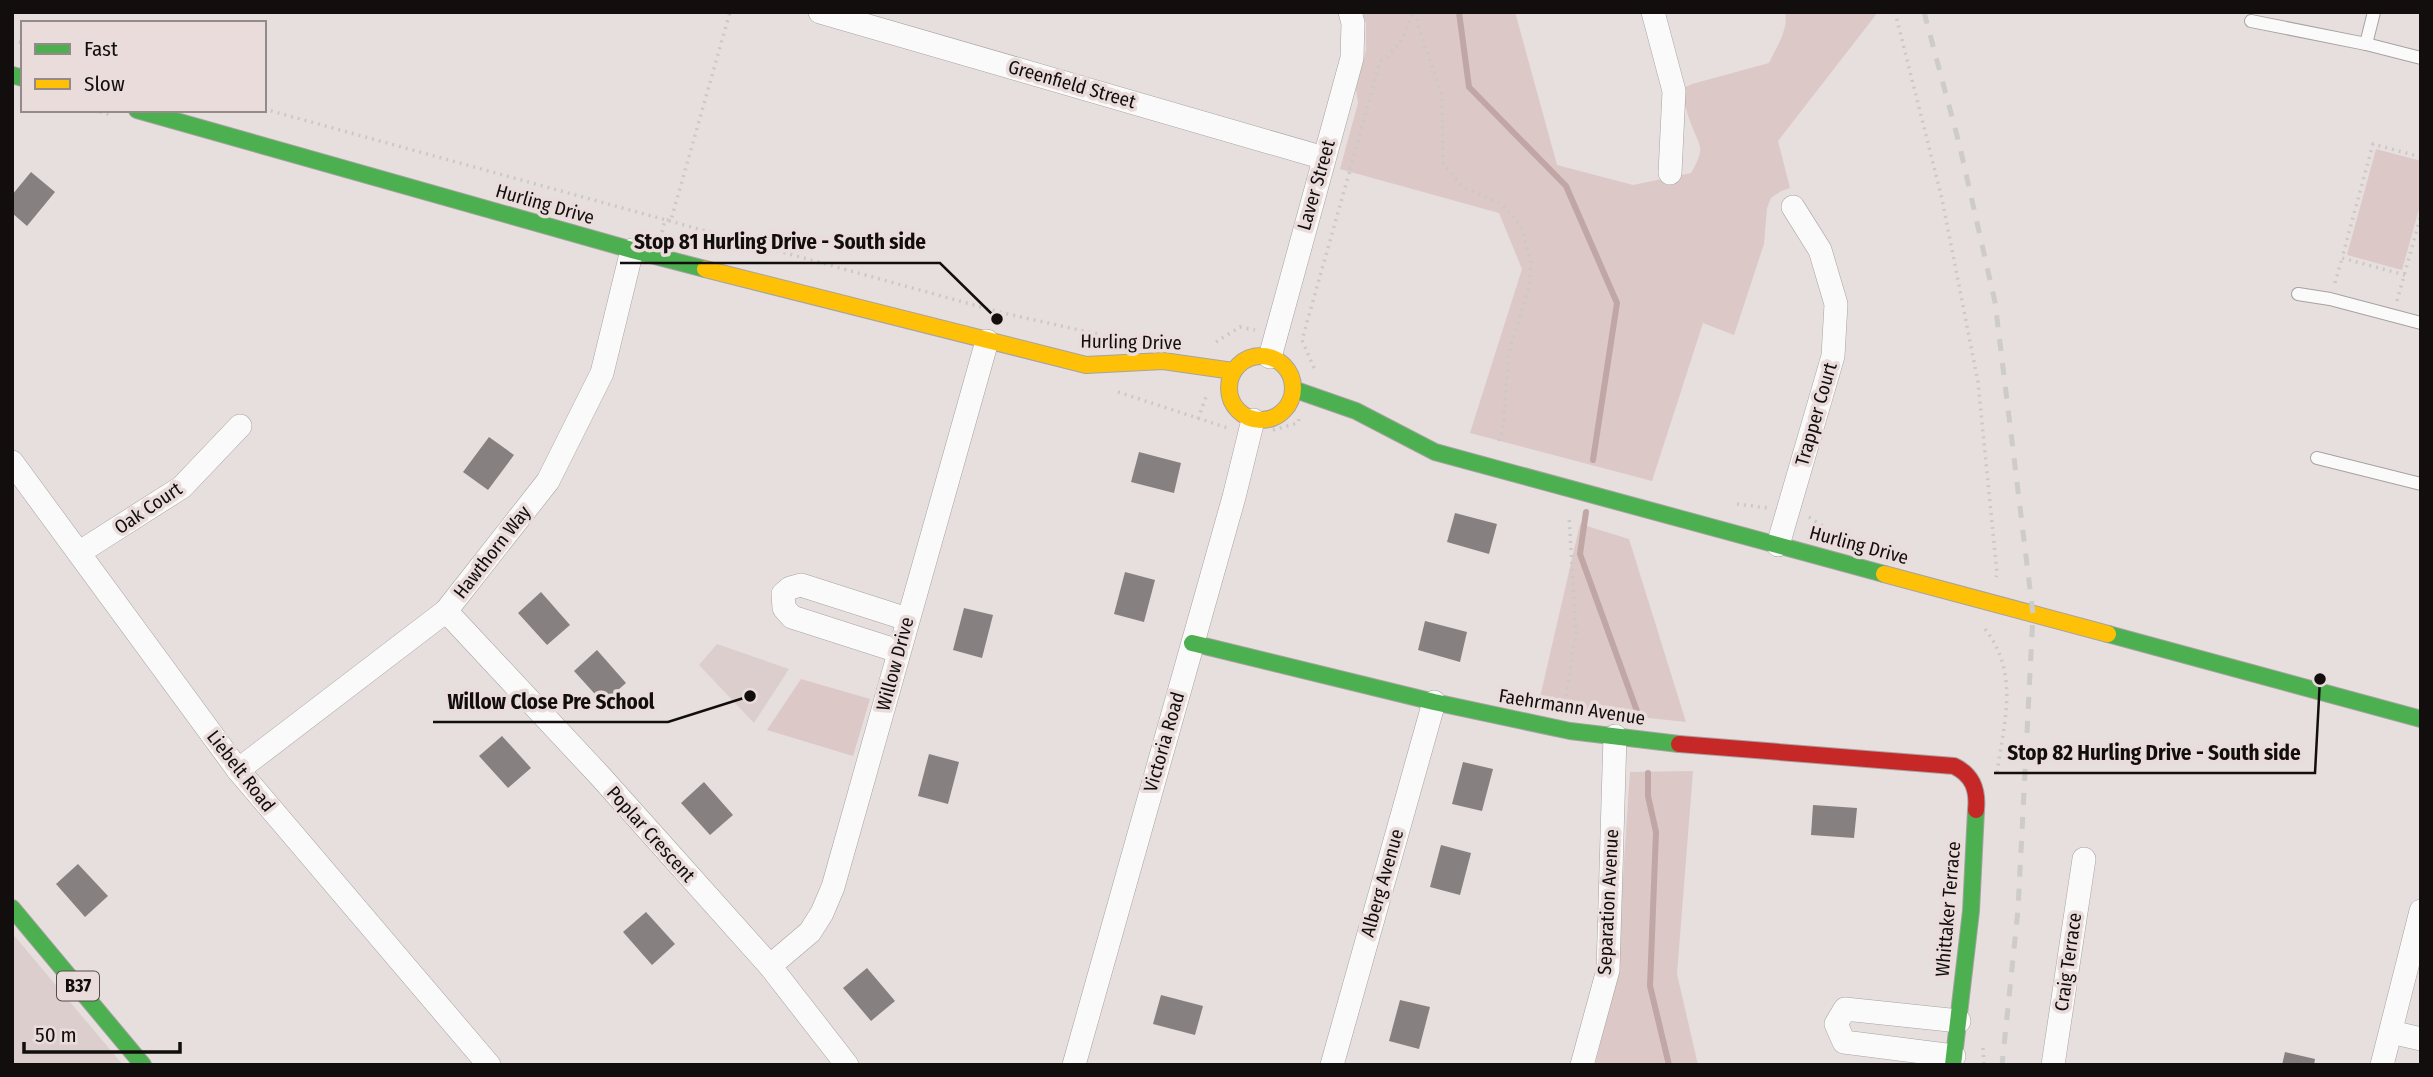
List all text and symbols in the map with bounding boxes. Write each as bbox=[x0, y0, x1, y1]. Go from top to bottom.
legend bbox=[21, 21, 266, 112]
text: Fast bbox=[84, 36, 118, 62]
street label: Greenfield Street bbox=[1006, 55, 1139, 113]
text: Slow bbox=[84, 71, 125, 97]
street label: Laver Street bbox=[1292, 136, 1340, 233]
street label: Hurling Drive bbox=[493, 179, 597, 229]
callout: Stop 81 Hurling Drive - South side bbox=[620, 221, 940, 263]
text: Stop 81 Hurling Drive - South side bbox=[634, 229, 926, 255]
street label: Hurling Drive bbox=[1080, 330, 1182, 354]
street label: Trapper Court bbox=[1790, 359, 1842, 468]
street label: Oak Court bbox=[110, 477, 187, 539]
street label: Hawthorn Way bbox=[449, 501, 536, 603]
street label: Hurling Drive bbox=[1807, 521, 1911, 569]
street label: Willow Drive bbox=[871, 615, 919, 713]
callout: Willow Close Pre School bbox=[433, 680, 668, 722]
street label: Faehrmann Avenue bbox=[1497, 684, 1647, 730]
text: Willow Close Pre School bbox=[447, 689, 655, 715]
street label: Victoria Road bbox=[1139, 689, 1189, 795]
street label: Liebelt Road bbox=[202, 726, 280, 816]
callout: Stop 82 Hurling Drive - South side bbox=[1994, 731, 2315, 773]
text: Stop 82 Hurling Drive - South side bbox=[2007, 740, 2301, 766]
street label: Poplar Crescent bbox=[602, 781, 701, 887]
street label: Alberg Avenue bbox=[1356, 826, 1408, 940]
street label: Separation Avenue bbox=[1593, 829, 1623, 975]
street label: Whittaker Terrace bbox=[1931, 840, 1965, 978]
street label: Craig Terrace bbox=[2050, 911, 2086, 1013]
road number: B37 bbox=[57, 972, 99, 1001]
scale bar bbox=[24, 1010, 180, 1054]
text: 50 m bbox=[35, 1022, 77, 1048]

